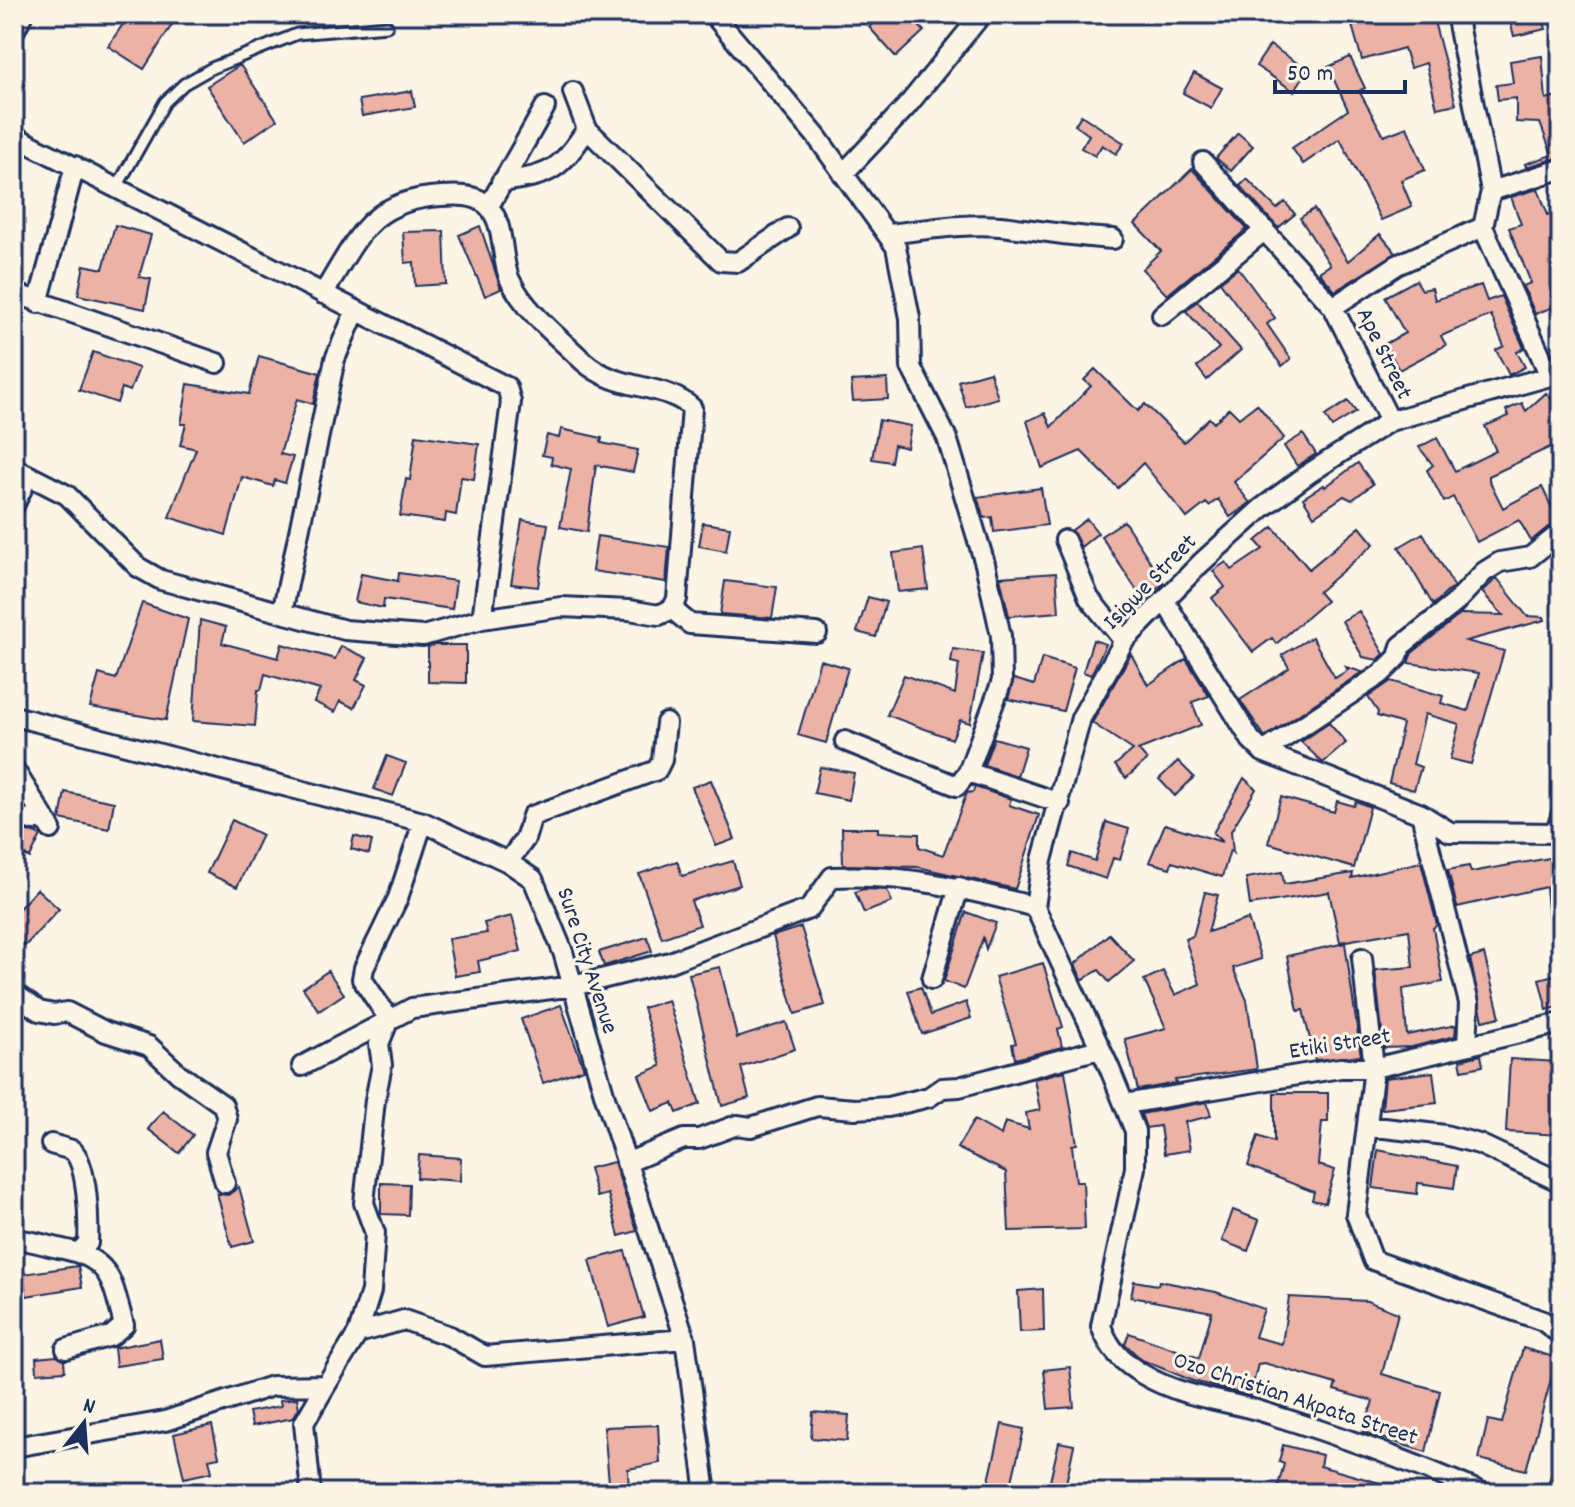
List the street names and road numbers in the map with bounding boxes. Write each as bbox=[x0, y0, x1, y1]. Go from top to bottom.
street label: Ape Street bbox=[1346, 302, 1420, 406]
street label: Isigwe Street bbox=[1096, 527, 1206, 639]
street label: Sure City Avenue bbox=[546, 884, 626, 1038]
street label: Etiki Street bbox=[1287, 1020, 1393, 1070]
street label: Ozo Christian Akpata Street bbox=[1168, 1344, 1422, 1456]

